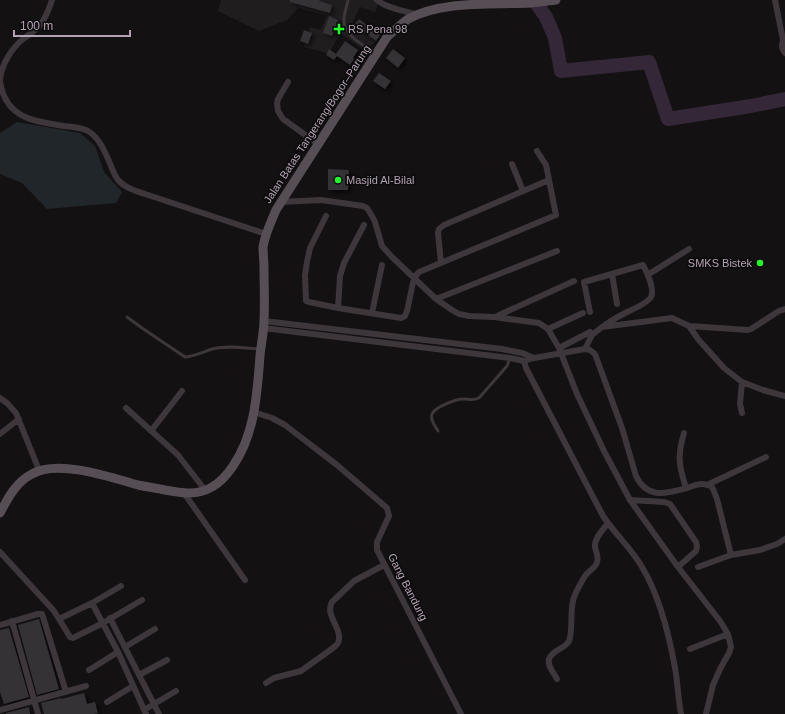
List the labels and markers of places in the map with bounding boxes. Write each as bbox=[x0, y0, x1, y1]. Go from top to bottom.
marker: RS Pena 98 bbox=[333, 23, 345, 35]
place label: RS Pena 98 bbox=[348, 23, 407, 35]
place label: Masjid Al-Bilal bbox=[346, 174, 414, 186]
marker: Masjid Al-Bilal bbox=[333, 175, 343, 185]
place label: SMKS Bistek bbox=[688, 257, 752, 269]
marker: SMKS Bistek bbox=[755, 258, 765, 268]

